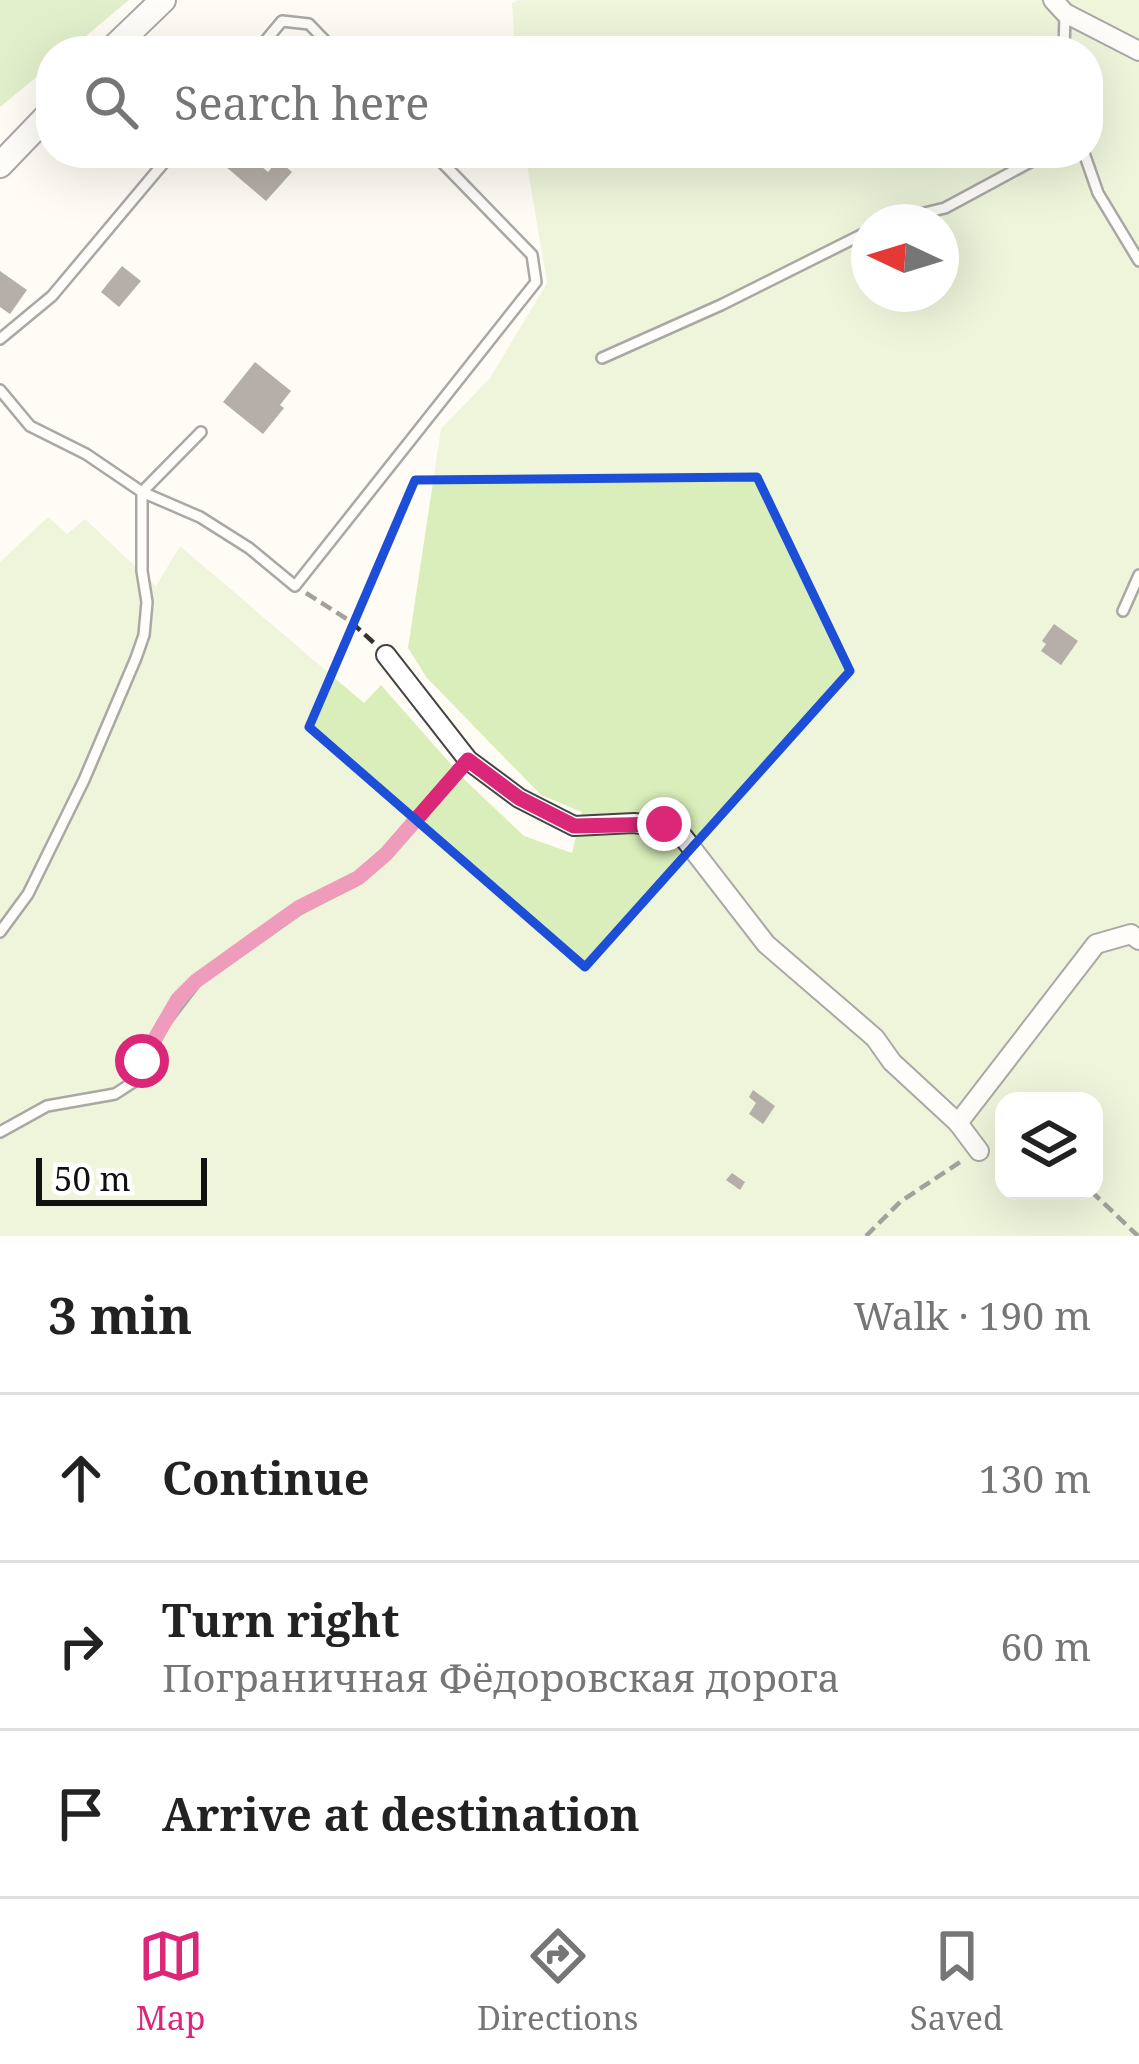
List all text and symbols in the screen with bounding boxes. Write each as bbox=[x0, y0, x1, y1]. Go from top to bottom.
search box bbox=[36, 36, 1103, 168]
icon: search bbox=[78, 69, 144, 135]
text: Search here bbox=[174, 72, 429, 133]
north arrow bbox=[851, 204, 959, 312]
route end bbox=[637, 797, 691, 851]
route start bbox=[115, 1034, 169, 1088]
map controls bbox=[995, 1092, 1103, 1200]
button: layers bbox=[995, 1092, 1103, 1200]
scale bar bbox=[36, 1152, 207, 1205]
text: 50 m bbox=[54, 1156, 131, 1201]
text: 3 min bbox=[48, 1279, 192, 1349]
text: Walk · 190 m bbox=[854, 1288, 1091, 1341]
icon: ahead bbox=[48, 1445, 114, 1511]
text: Continue bbox=[162, 1447, 370, 1508]
text: 130 m bbox=[979, 1451, 1091, 1504]
text: Turn right bbox=[162, 1589, 399, 1650]
icon: right bbox=[48, 1613, 114, 1679]
text: 60 m bbox=[1000, 1619, 1091, 1672]
text: Пограничная Фёдоровская дорога bbox=[162, 1650, 840, 1703]
icon: arrive bbox=[48, 1781, 114, 1847]
text: Arrive at destination bbox=[162, 1783, 640, 1844]
tab: Map bbox=[136, 1923, 206, 2040]
tab: Directions bbox=[477, 1923, 638, 2040]
tab: Saved bbox=[910, 1923, 1003, 2040]

